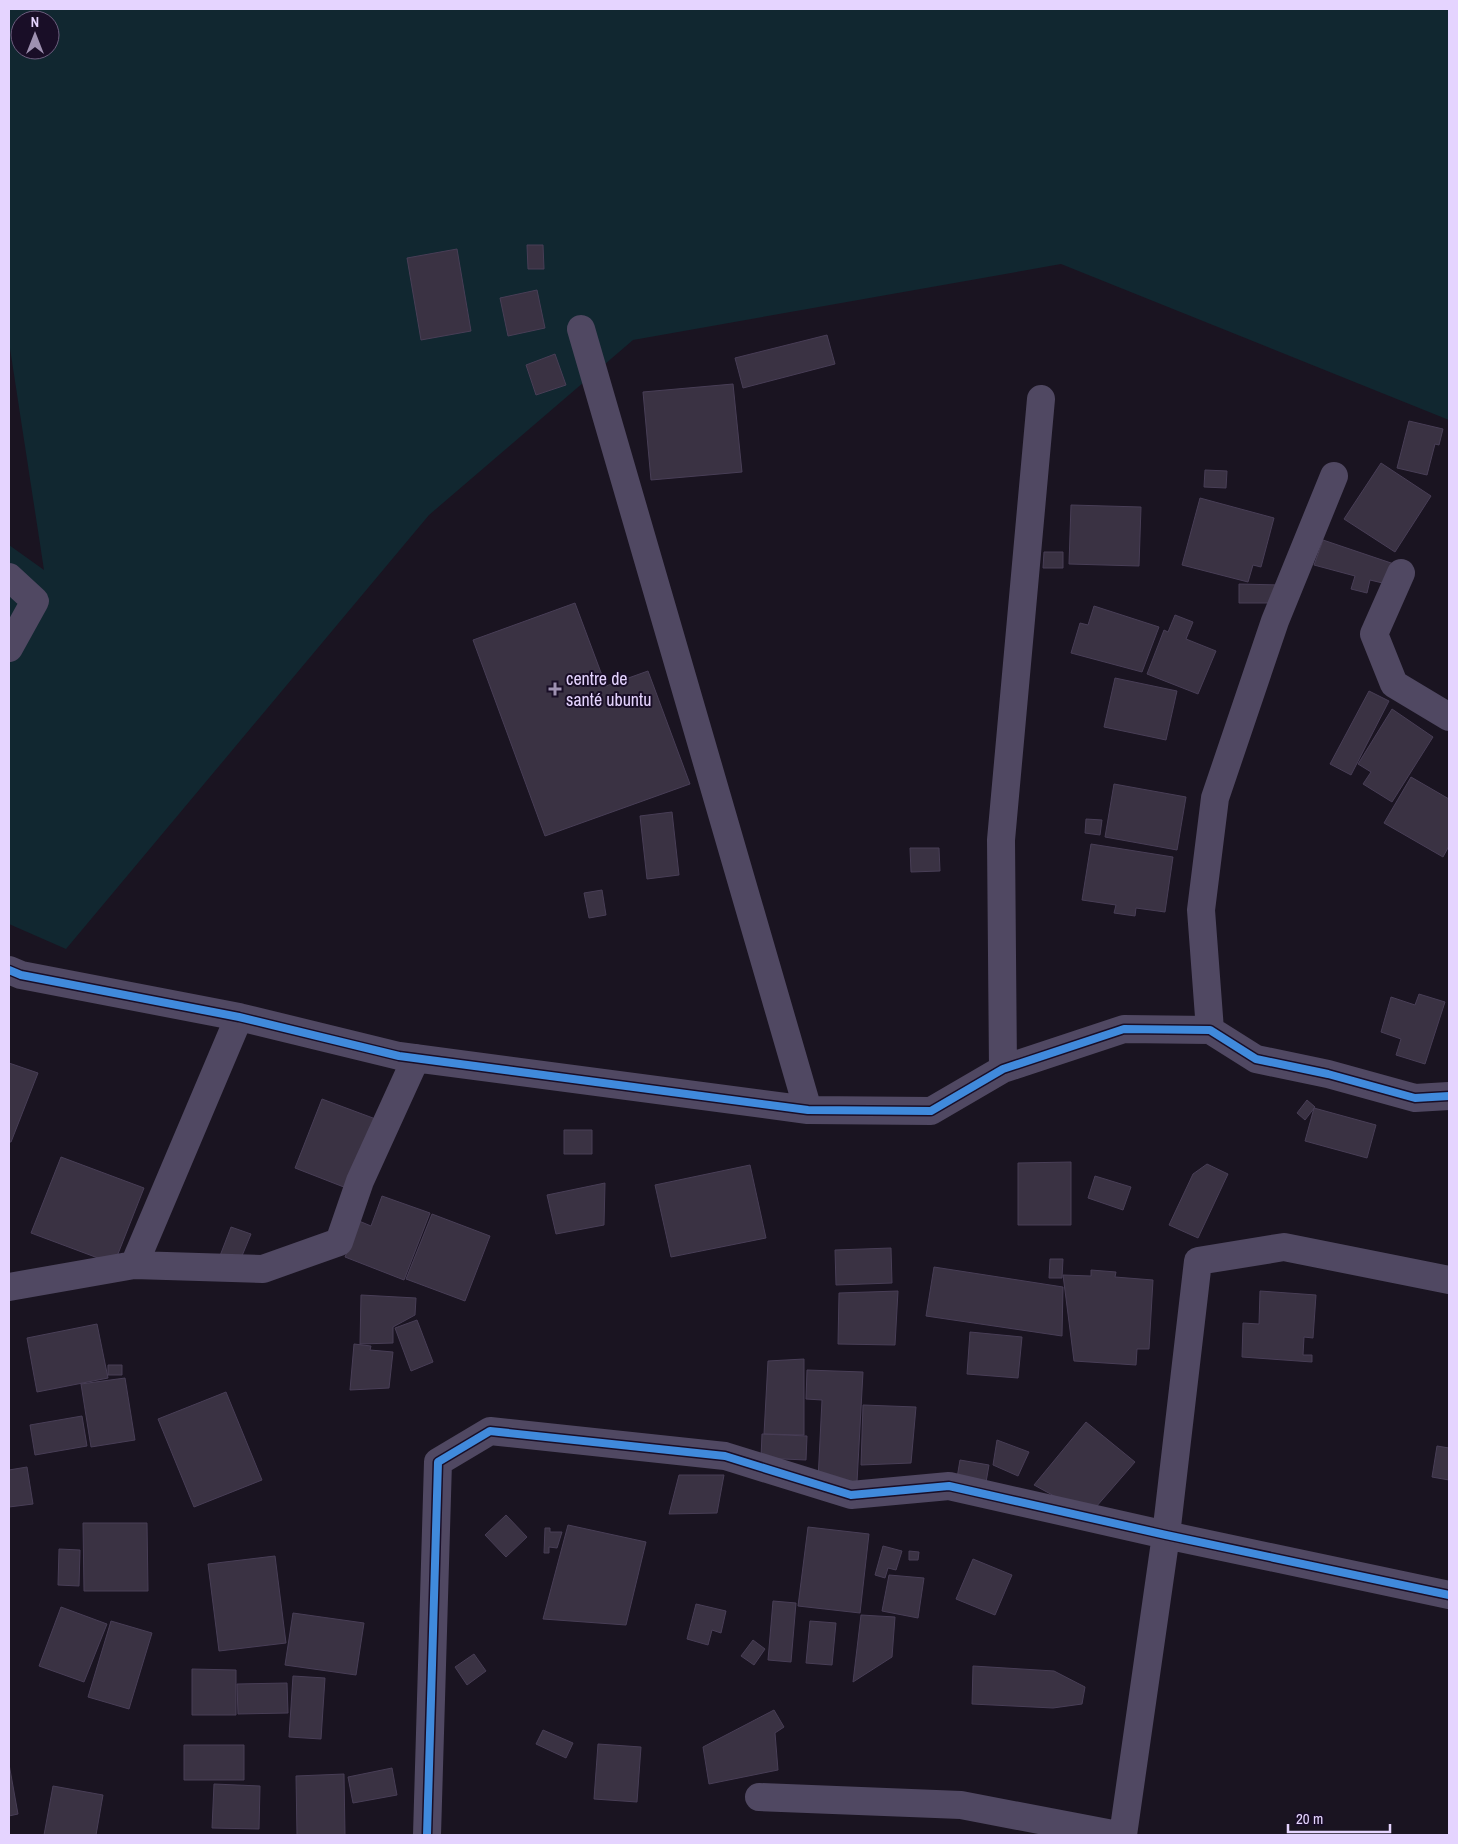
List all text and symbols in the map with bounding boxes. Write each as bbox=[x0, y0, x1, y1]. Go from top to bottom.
north arrow bbox=[10, 10, 60, 60]
text: N bbox=[31, 13, 39, 31]
place label: centre de santé ubuntu bbox=[566, 666, 651, 712]
marker: centre de santé ubuntu bbox=[548, 682, 562, 696]
scale bar bbox=[1288, 1802, 1390, 1834]
text: 20 m bbox=[1296, 1808, 1323, 1829]

